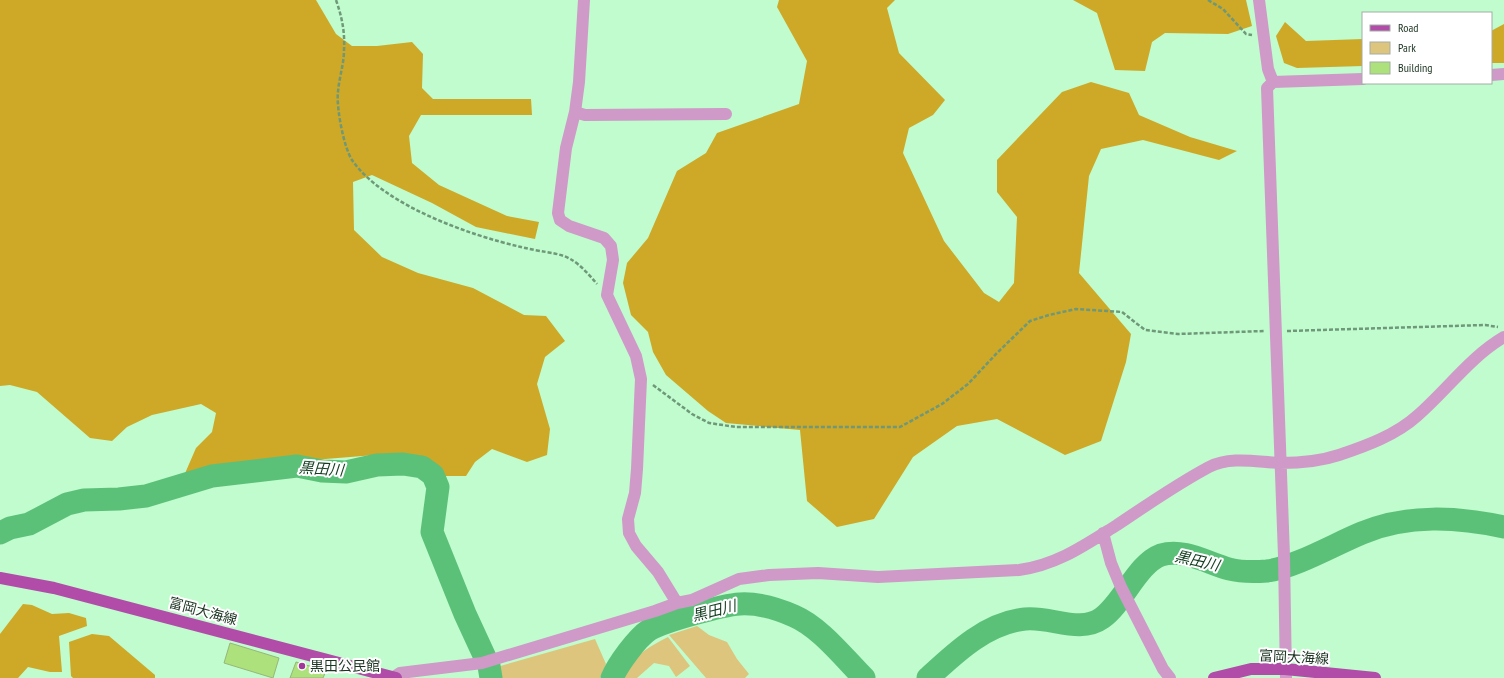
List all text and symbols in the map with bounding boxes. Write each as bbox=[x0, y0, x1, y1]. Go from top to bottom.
legend bbox=[1362, 12, 1492, 84]
text: Road bbox=[1398, 20, 1418, 35]
text: Park bbox=[1398, 40, 1416, 55]
text: Building bbox=[1398, 60, 1433, 75]
water label: 黒田川 bbox=[298, 457, 346, 480]
water label: 黒田川 bbox=[1173, 546, 1223, 575]
street label: 富岡大海線 bbox=[167, 593, 239, 629]
water label: 黒田川 bbox=[690, 595, 740, 625]
street label: 富岡大海線 bbox=[1259, 646, 1329, 668]
place label: 黒田公民館 bbox=[310, 657, 380, 675]
marker: 黒田公民館 bbox=[297, 661, 307, 671]

